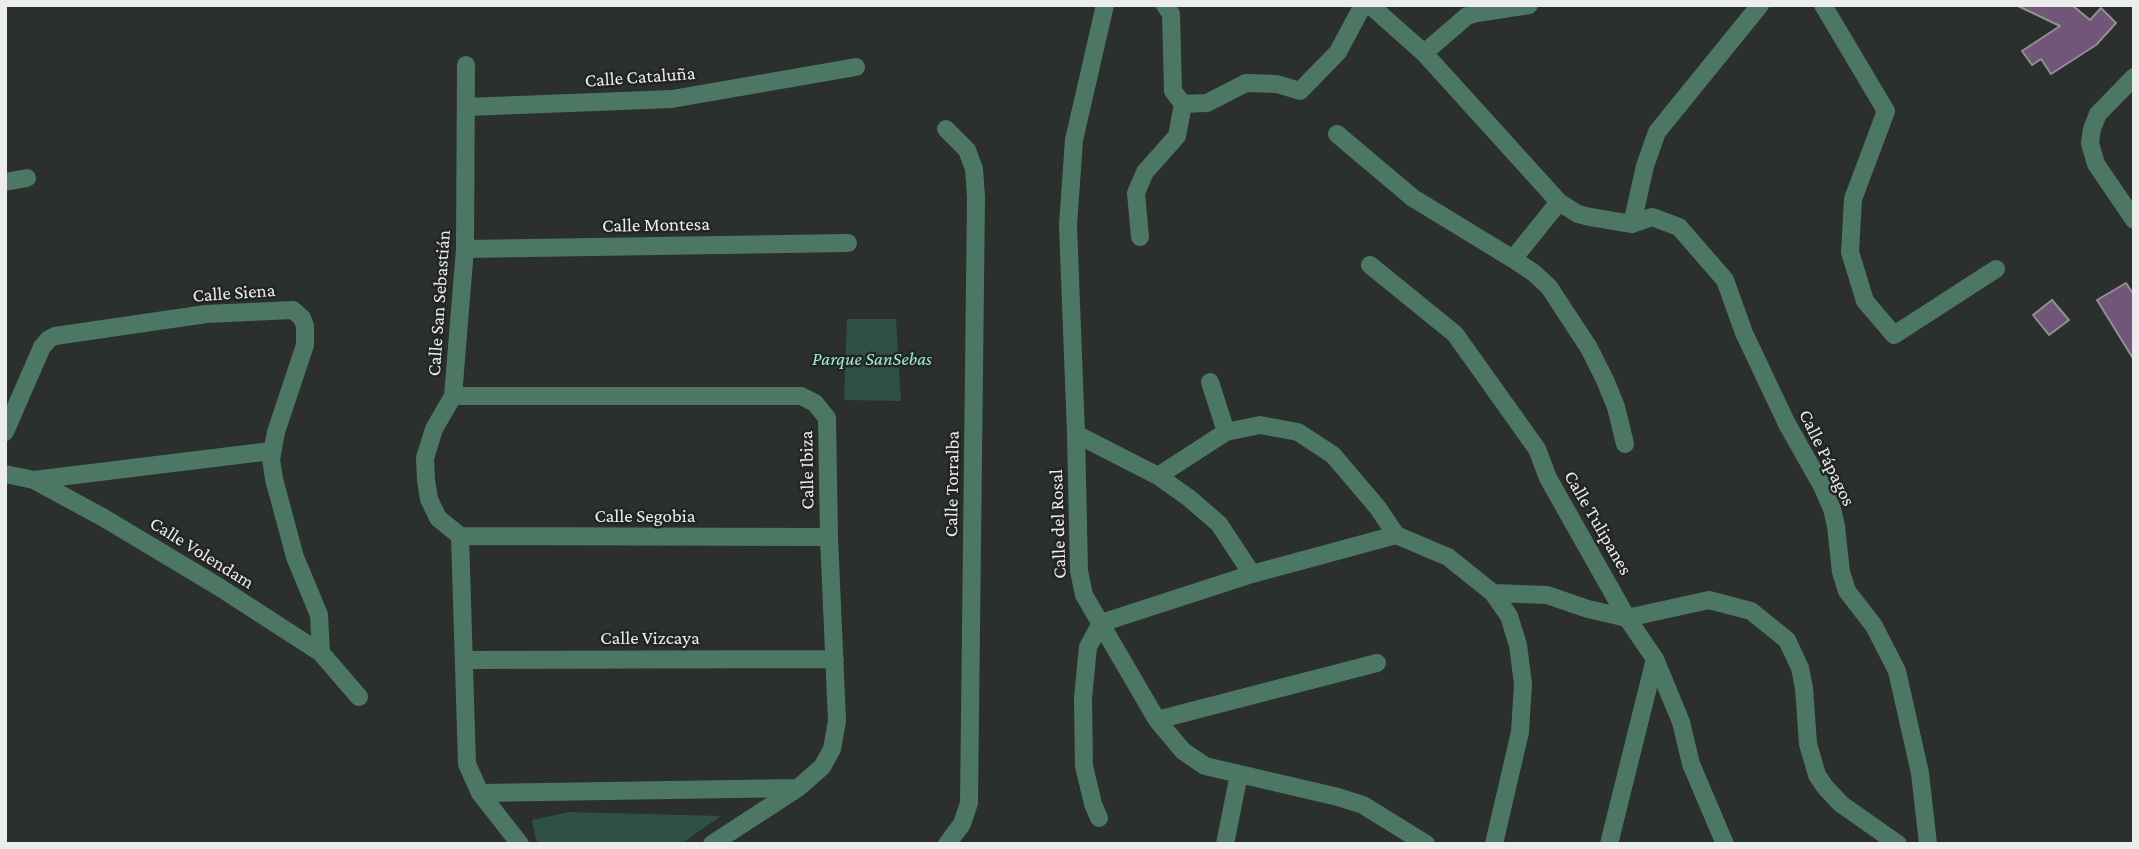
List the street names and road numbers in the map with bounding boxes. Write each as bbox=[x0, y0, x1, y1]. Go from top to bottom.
street label: Calle Cataluña bbox=[584, 62, 696, 92]
street label: Calle Montesa bbox=[602, 213, 710, 237]
street label: Calle San Sebastián bbox=[423, 229, 455, 377]
street label: Calle Siena bbox=[192, 279, 276, 307]
street label: Calle Pápagos bbox=[1794, 406, 1860, 510]
street label: Calle Ibiza bbox=[795, 430, 819, 510]
street label: Calle Torralba bbox=[940, 431, 964, 537]
street label: Calle Tulipanes bbox=[1559, 467, 1637, 579]
street label: Calle del Rosal bbox=[1045, 469, 1071, 579]
street label: Calle Segobia bbox=[594, 505, 696, 527]
street label: Calle Volendam bbox=[146, 512, 258, 594]
street label: Calle Vizcaya bbox=[600, 627, 700, 649]

